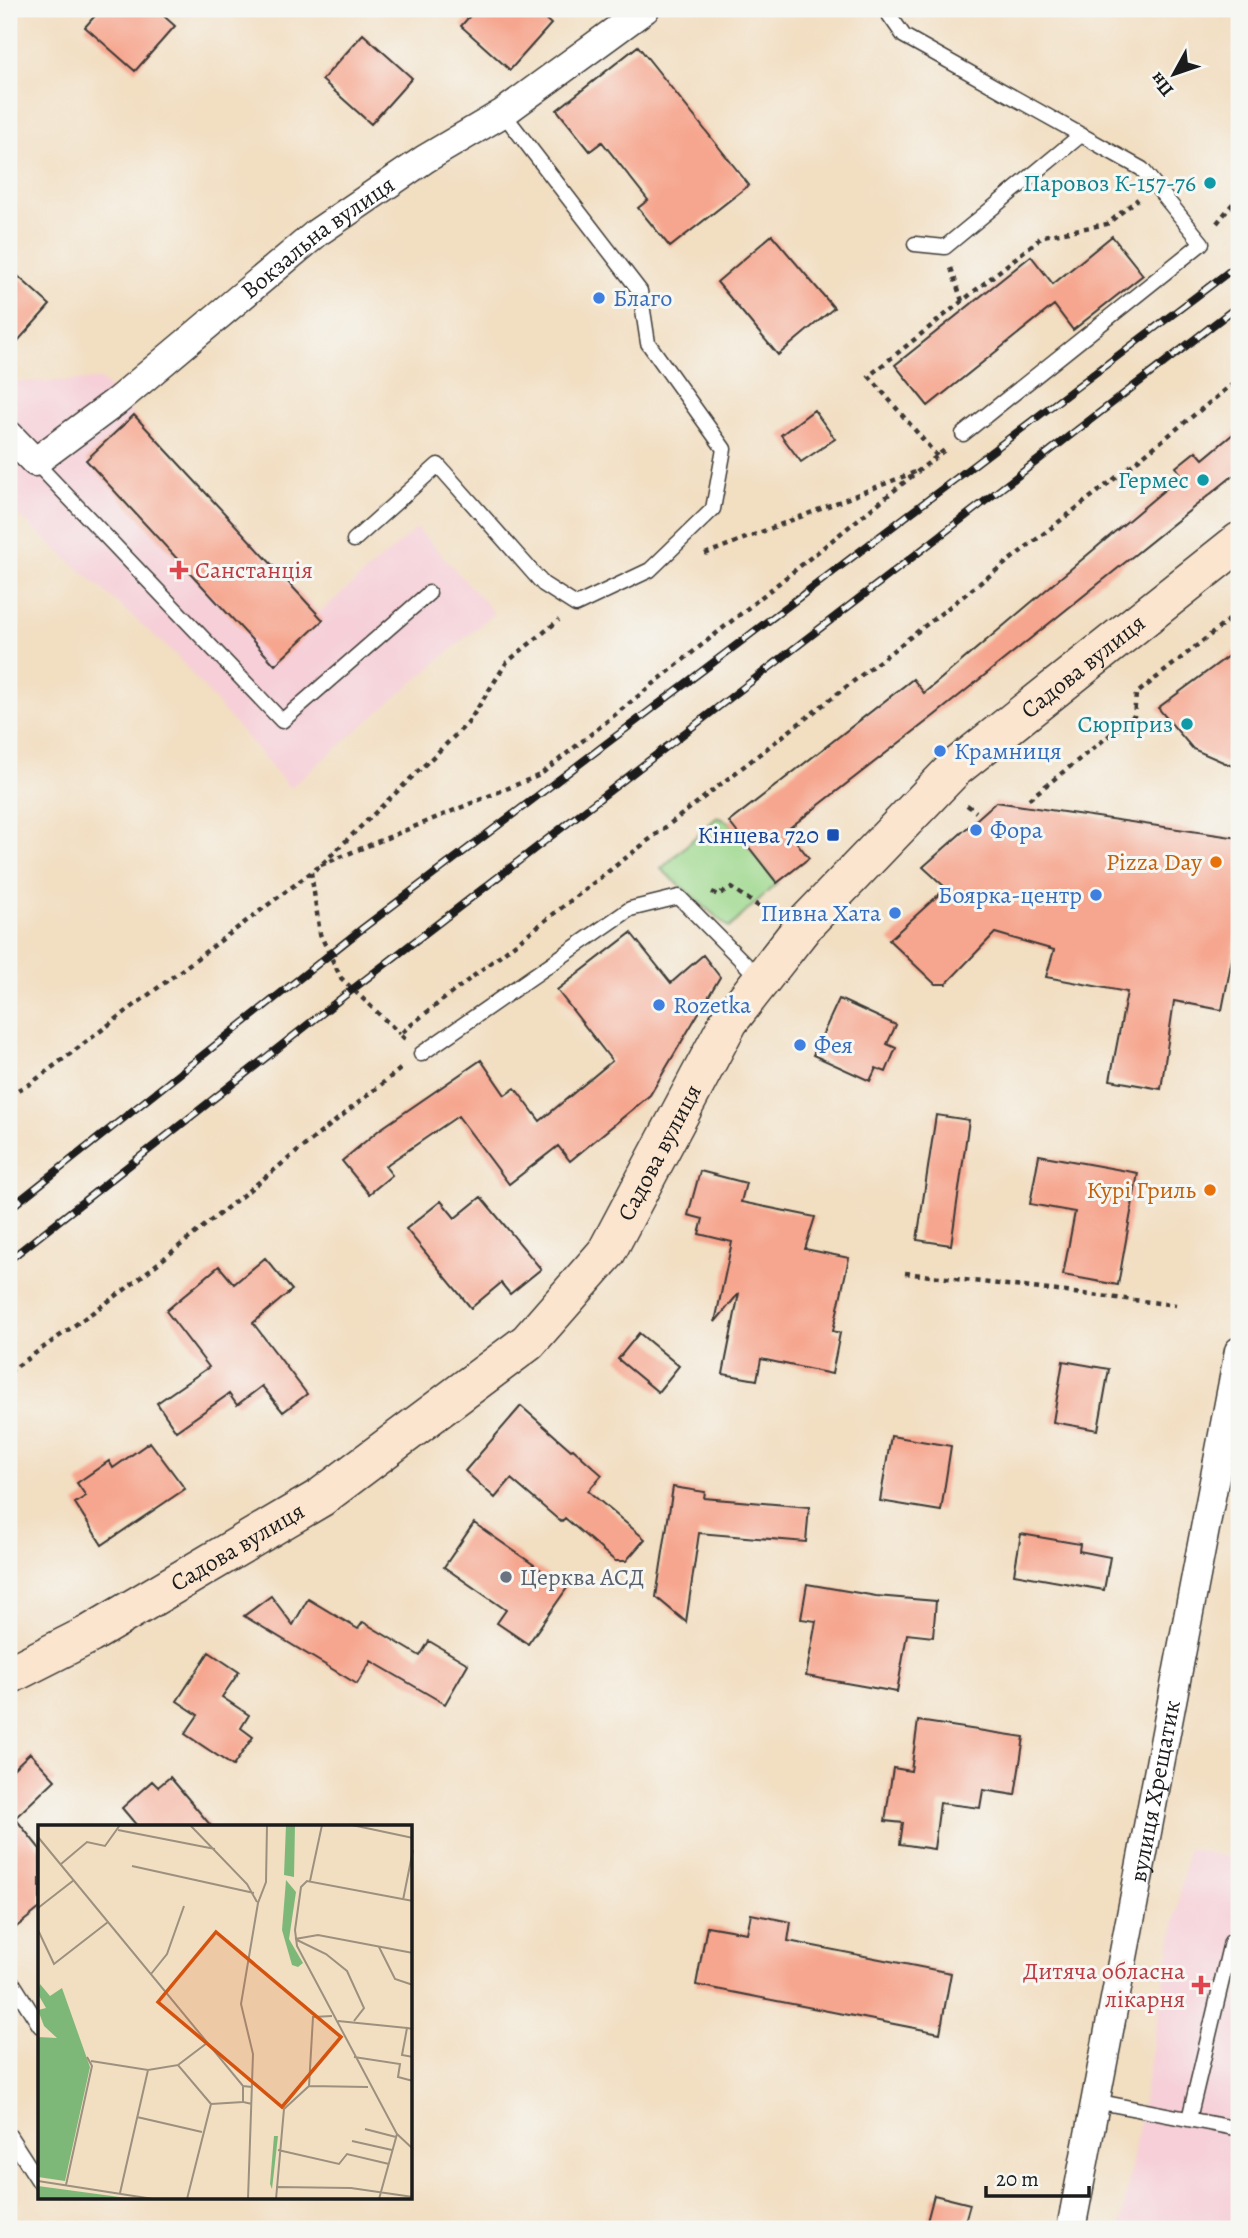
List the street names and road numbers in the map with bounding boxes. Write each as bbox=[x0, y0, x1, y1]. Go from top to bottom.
street label: Вокзальна вулиця bbox=[234, 168, 401, 306]
street label: Садова вулиця bbox=[1014, 607, 1152, 726]
street label: Садова вулиця bbox=[610, 1079, 709, 1227]
street label: Садова вулиця bbox=[164, 1495, 310, 1599]
street label: вулиця Хрещатик bbox=[1122, 1697, 1188, 1885]

